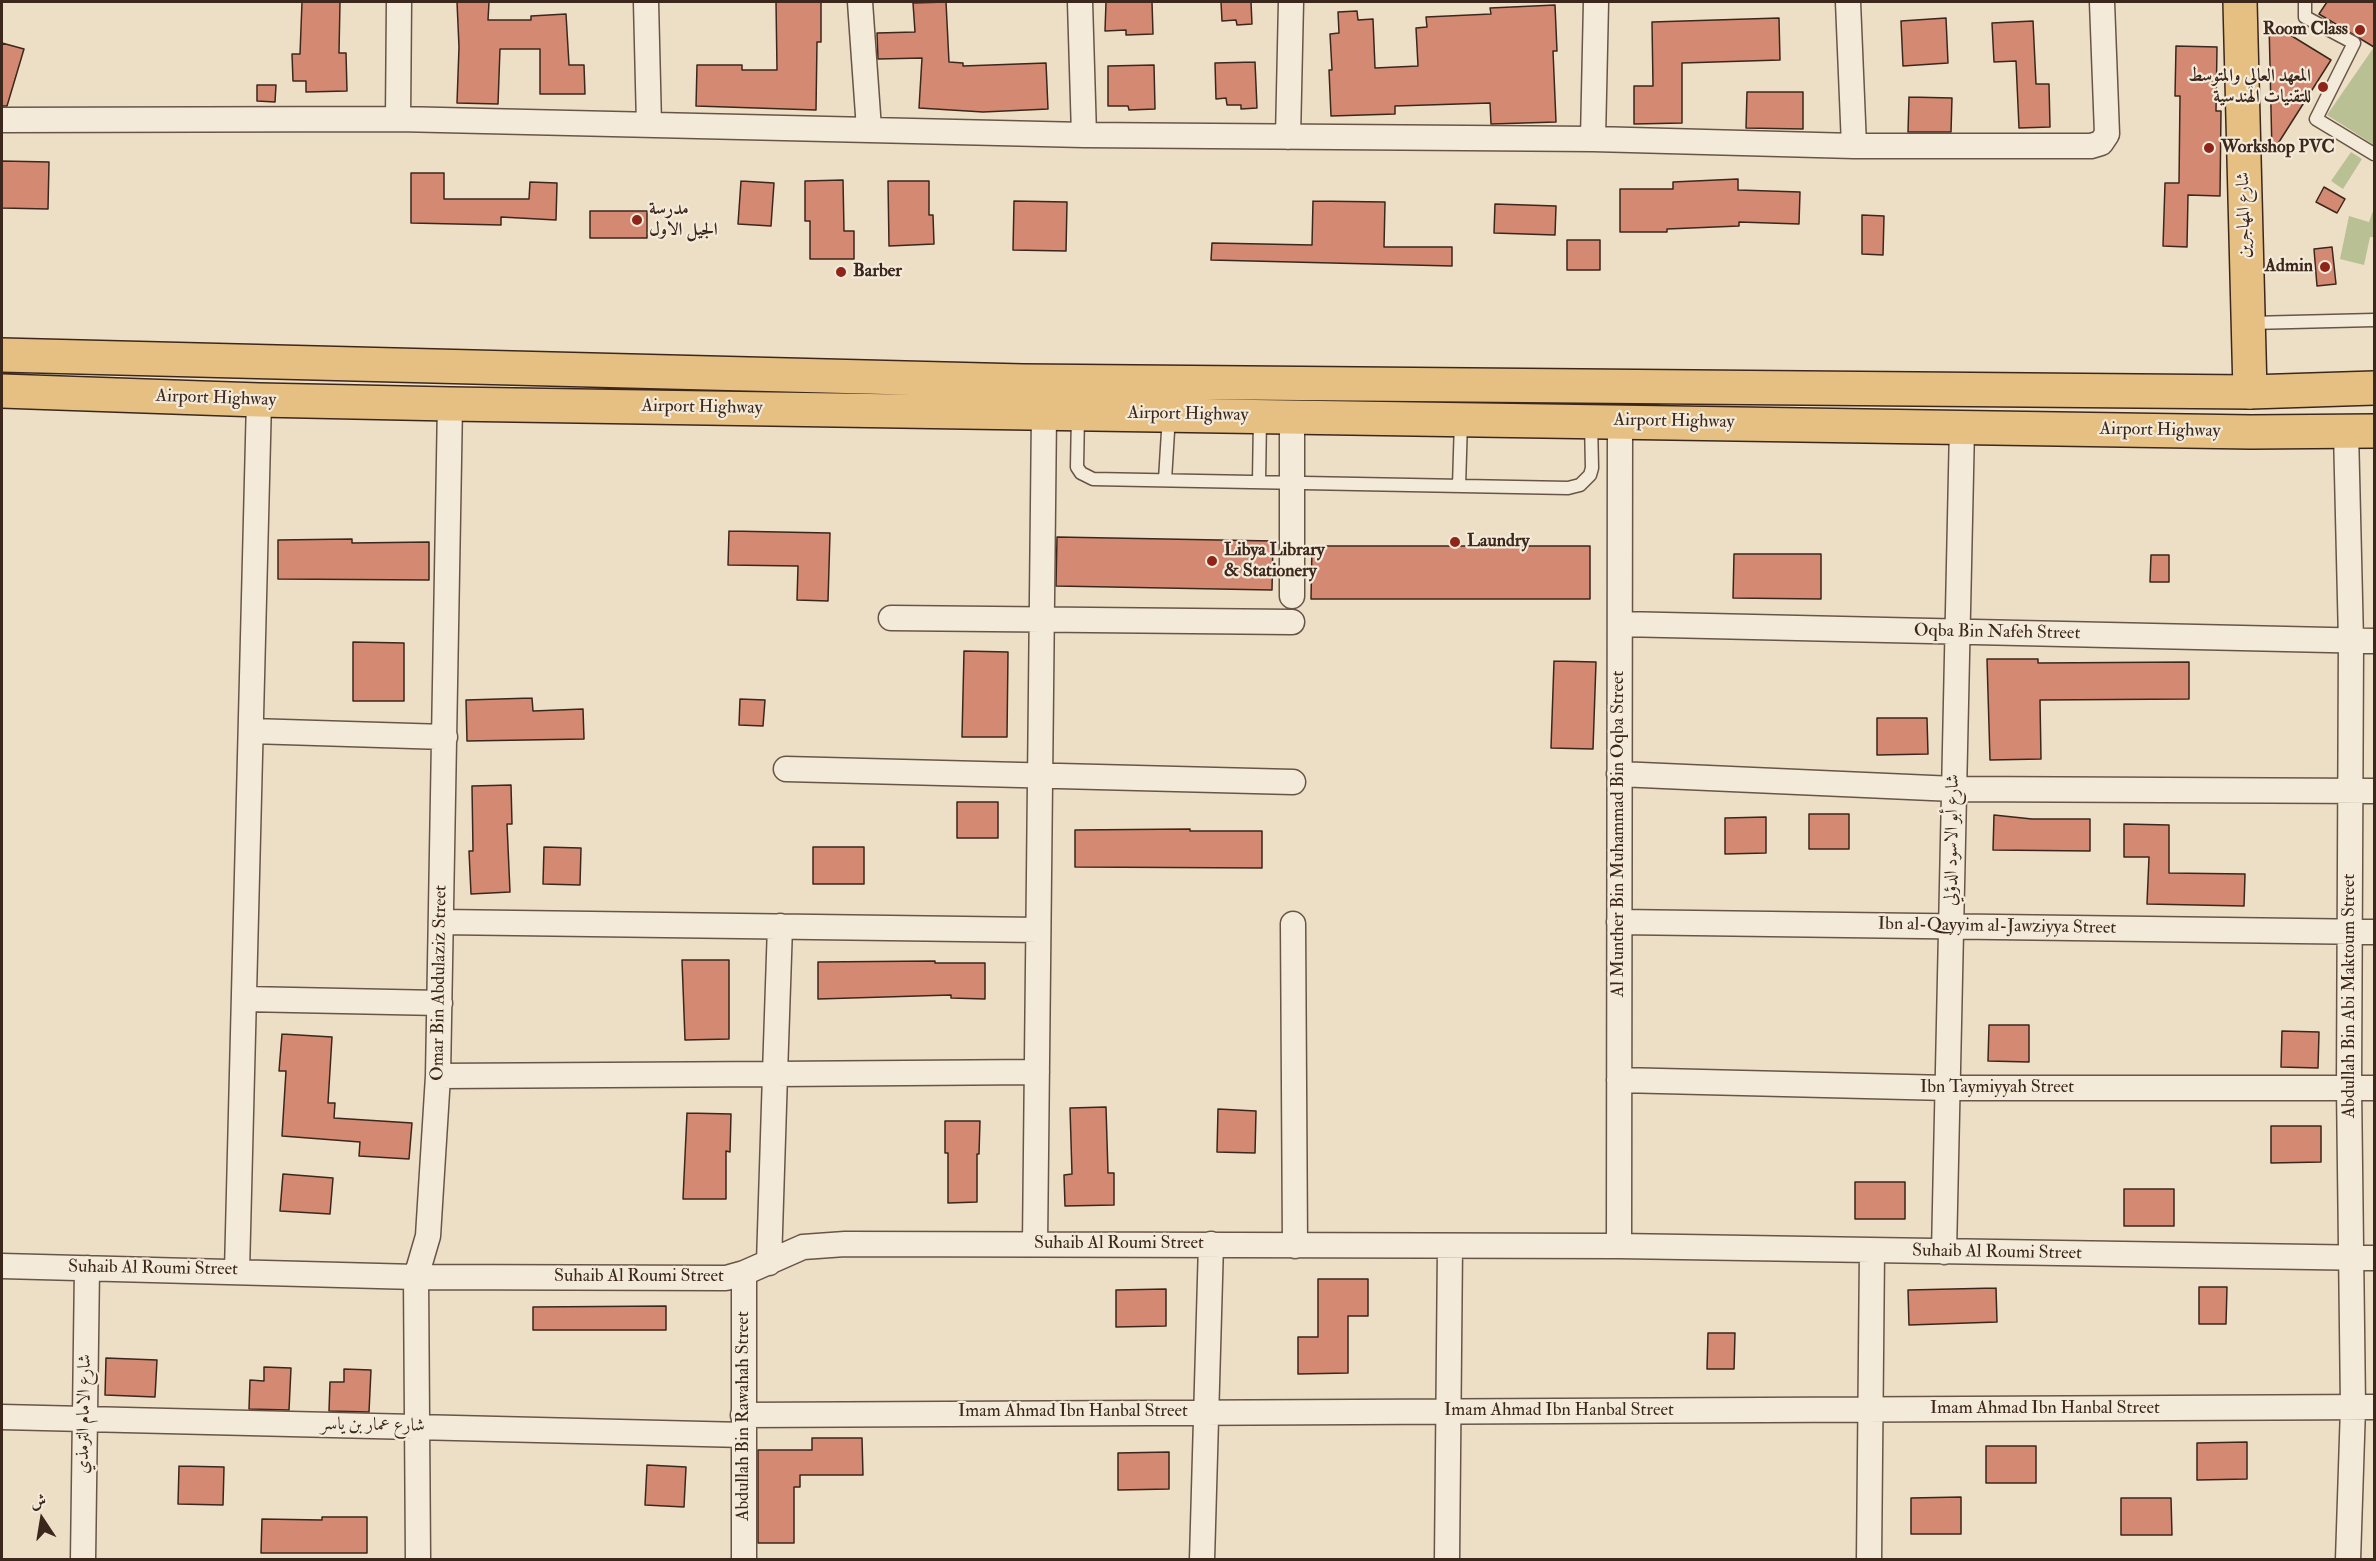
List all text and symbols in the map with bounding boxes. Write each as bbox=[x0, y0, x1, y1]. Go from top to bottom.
place label: Room Class bbox=[2263, 19, 2348, 41]
marker: Room Class bbox=[2353, 23, 2367, 37]
place label: المعهد العالي والمتوسط للتقنيات الهندسية bbox=[2189, 66, 2311, 109]
marker: المعهد العالي والمتوسط للتقنيات الهندسية bbox=[2316, 80, 2330, 94]
place label: Workshop PVC bbox=[2221, 137, 2335, 159]
marker: Workshop PVC bbox=[2202, 141, 2216, 155]
street label: شارع المهاجرين bbox=[2233, 172, 2257, 258]
place label: مدرسة الجيل الاول bbox=[649, 199, 718, 242]
marker: مدرسة الجيل الاول bbox=[630, 213, 644, 227]
place label: Admin bbox=[2265, 256, 2313, 278]
marker: Admin bbox=[2318, 260, 2332, 274]
place label: Barber bbox=[853, 261, 902, 283]
marker: Barber bbox=[834, 265, 848, 279]
street label: Airport Highway bbox=[155, 386, 277, 412]
street label: Airport Highway bbox=[641, 396, 763, 420]
street label: Airport Highway bbox=[1127, 403, 1249, 427]
street label: Airport Highway bbox=[1613, 410, 1735, 434]
street label: Airport Highway bbox=[2099, 419, 2221, 443]
place label: Laundry bbox=[1467, 531, 1529, 553]
marker: Laundry bbox=[1448, 535, 1462, 549]
place label: Libya Library & Stationery bbox=[1224, 540, 1325, 582]
marker: Libya Library & Stationery bbox=[1205, 554, 1219, 568]
street label: Oqba Bin Nafeh Street bbox=[1914, 621, 2080, 645]
street label: Al Munther Bin Muhammad Bin Oqba Street bbox=[1608, 671, 1630, 997]
street label: شارع أبو الاسود الدؤلي bbox=[1941, 774, 1965, 906]
street label: Abdullah Bin Abi Maktoum Street bbox=[2339, 874, 2361, 1118]
street label: Omar Bin Abdulaziz Street bbox=[427, 885, 453, 1081]
street label: Ibn al-Qayyim al-Jawziyya Street bbox=[1878, 914, 2116, 940]
street label: Ibn Taymiyyah Street bbox=[1920, 1077, 2074, 1099]
street label: Suhaib Al Roumi Street bbox=[1034, 1233, 1204, 1255]
street label: Suhaib Al Roumi Street bbox=[1912, 1241, 2082, 1265]
street label: Suhaib Al Roumi Street bbox=[68, 1257, 238, 1281]
street label: Suhaib Al Roumi Street bbox=[554, 1266, 724, 1288]
street label: Abdullah Bin Rawahah Street bbox=[733, 1311, 755, 1521]
street label: شارع الامام الترمذي bbox=[73, 1354, 97, 1474]
street label: Imam Ahmad Ibn Hanbal Street bbox=[1930, 1398, 2160, 1420]
street label: Imam Ahmad Ibn Hanbal Street bbox=[1444, 1400, 1674, 1422]
street label: Imam Ahmad Ibn Hanbal Street bbox=[958, 1401, 1188, 1423]
street label: شارع عمار بن ياسر bbox=[321, 1414, 425, 1438]
north arrow bbox=[12, 1489, 72, 1549]
text: ش bbox=[28, 1490, 48, 1513]

